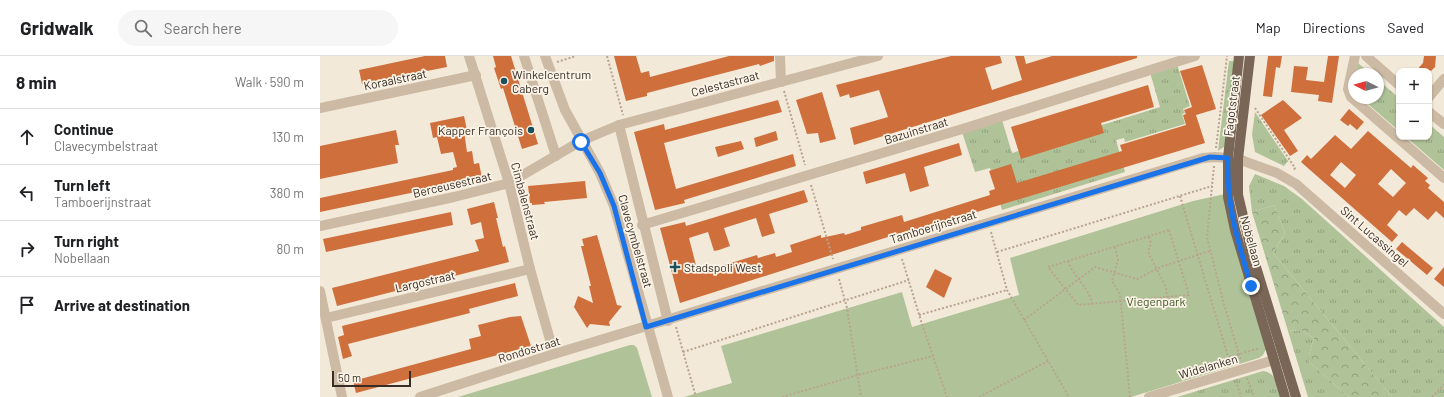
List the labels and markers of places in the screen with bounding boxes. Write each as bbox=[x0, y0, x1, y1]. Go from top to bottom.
place label: Winkelcentrum Caberg bbox=[512, 67, 591, 95]
marker: Winkelcentrum Caberg bbox=[499, 76, 509, 86]
place label: Kapper François bbox=[438, 123, 523, 137]
marker: Kapper François bbox=[526, 125, 536, 135]
place label: Stadspoli West bbox=[684, 260, 762, 274]
marker: Stadspoli West bbox=[669, 261, 681, 273]

